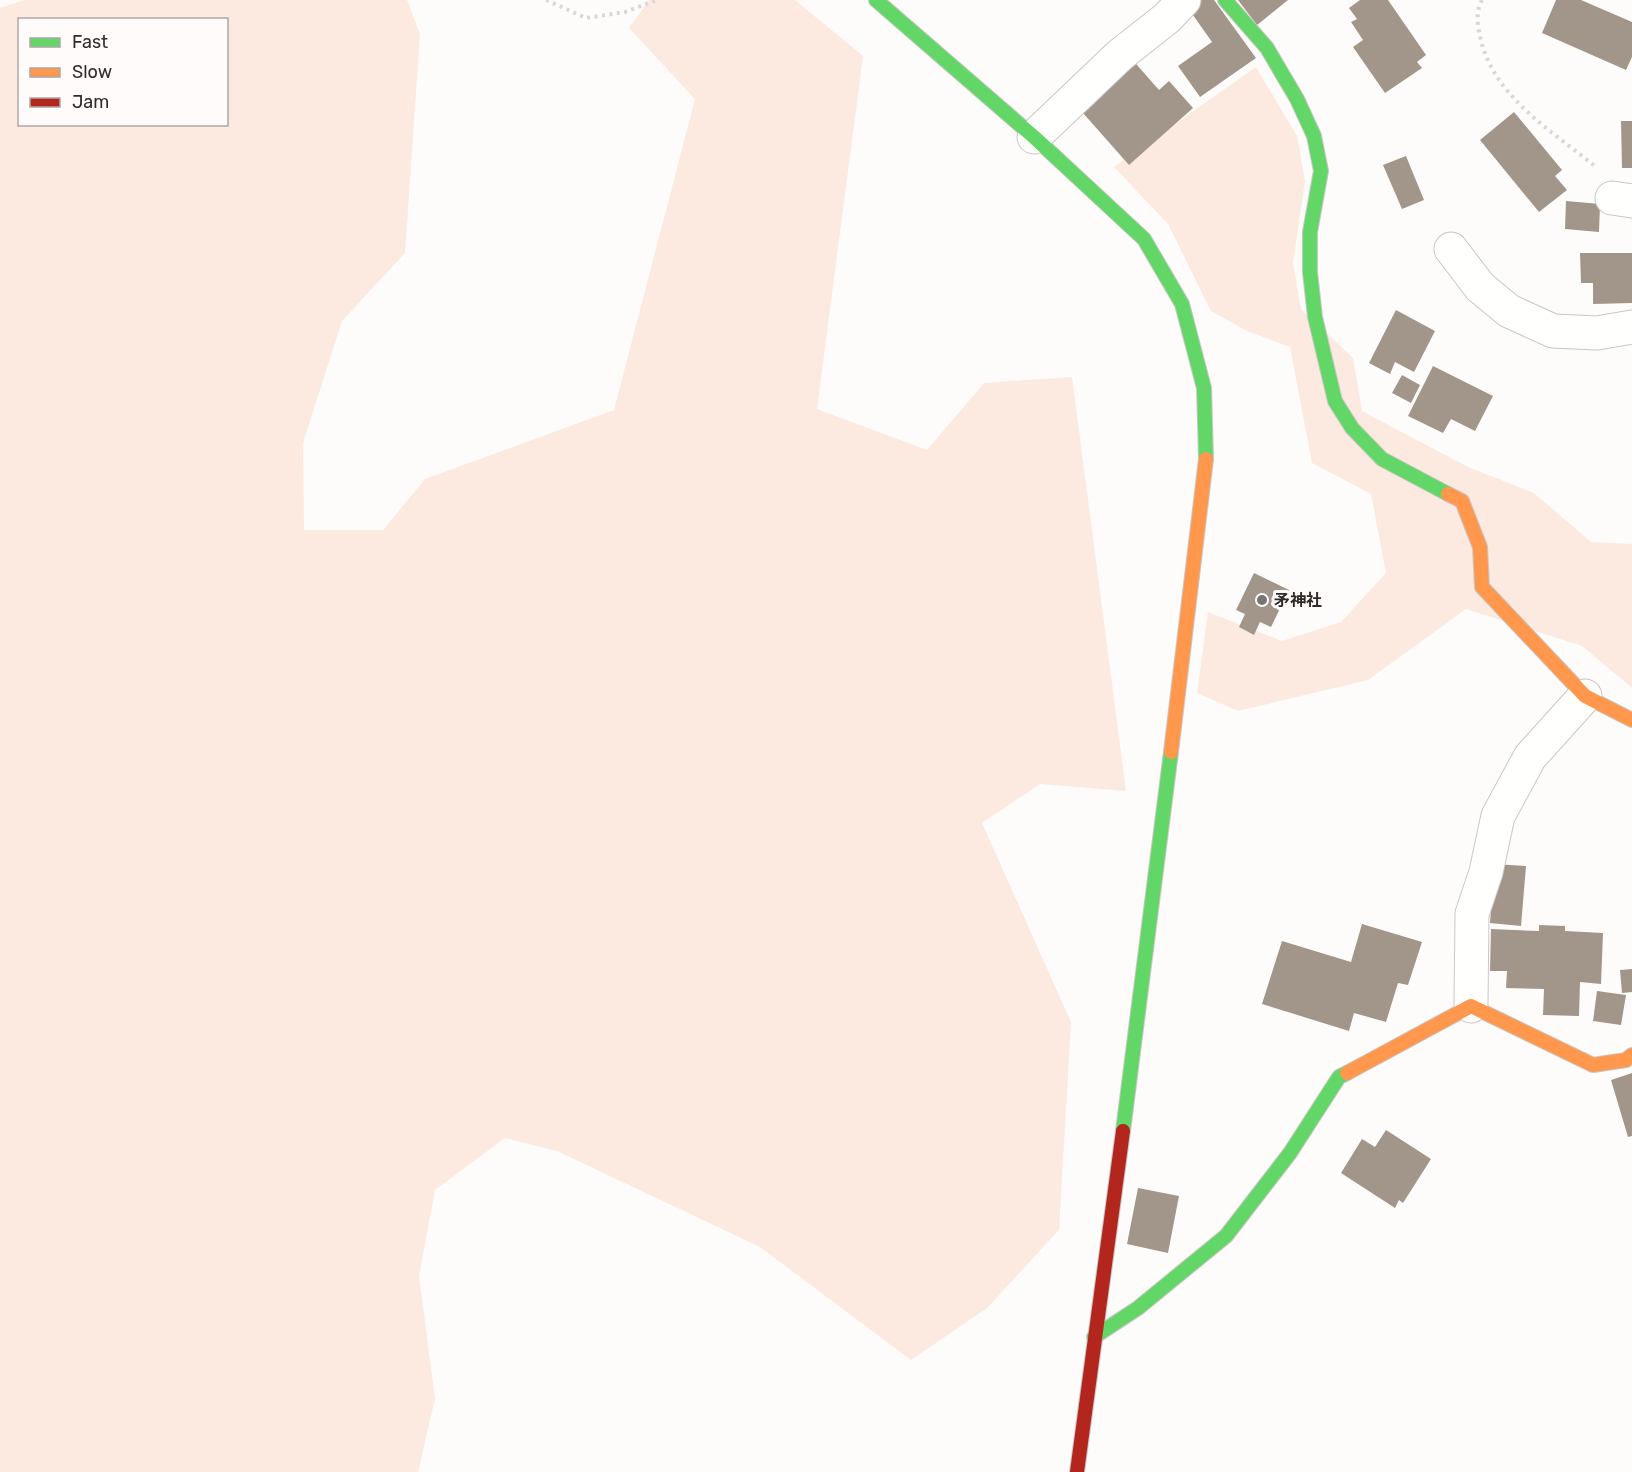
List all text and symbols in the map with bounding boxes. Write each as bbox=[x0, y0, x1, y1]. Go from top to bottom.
legend bbox=[18, 18, 228, 126]
text: Fast bbox=[72, 31, 108, 53]
text: Slow bbox=[72, 61, 112, 83]
text: Jam bbox=[72, 91, 109, 113]
place label: 矛神社 bbox=[1274, 591, 1322, 610]
marker: 矛神社 bbox=[1255, 593, 1269, 607]

